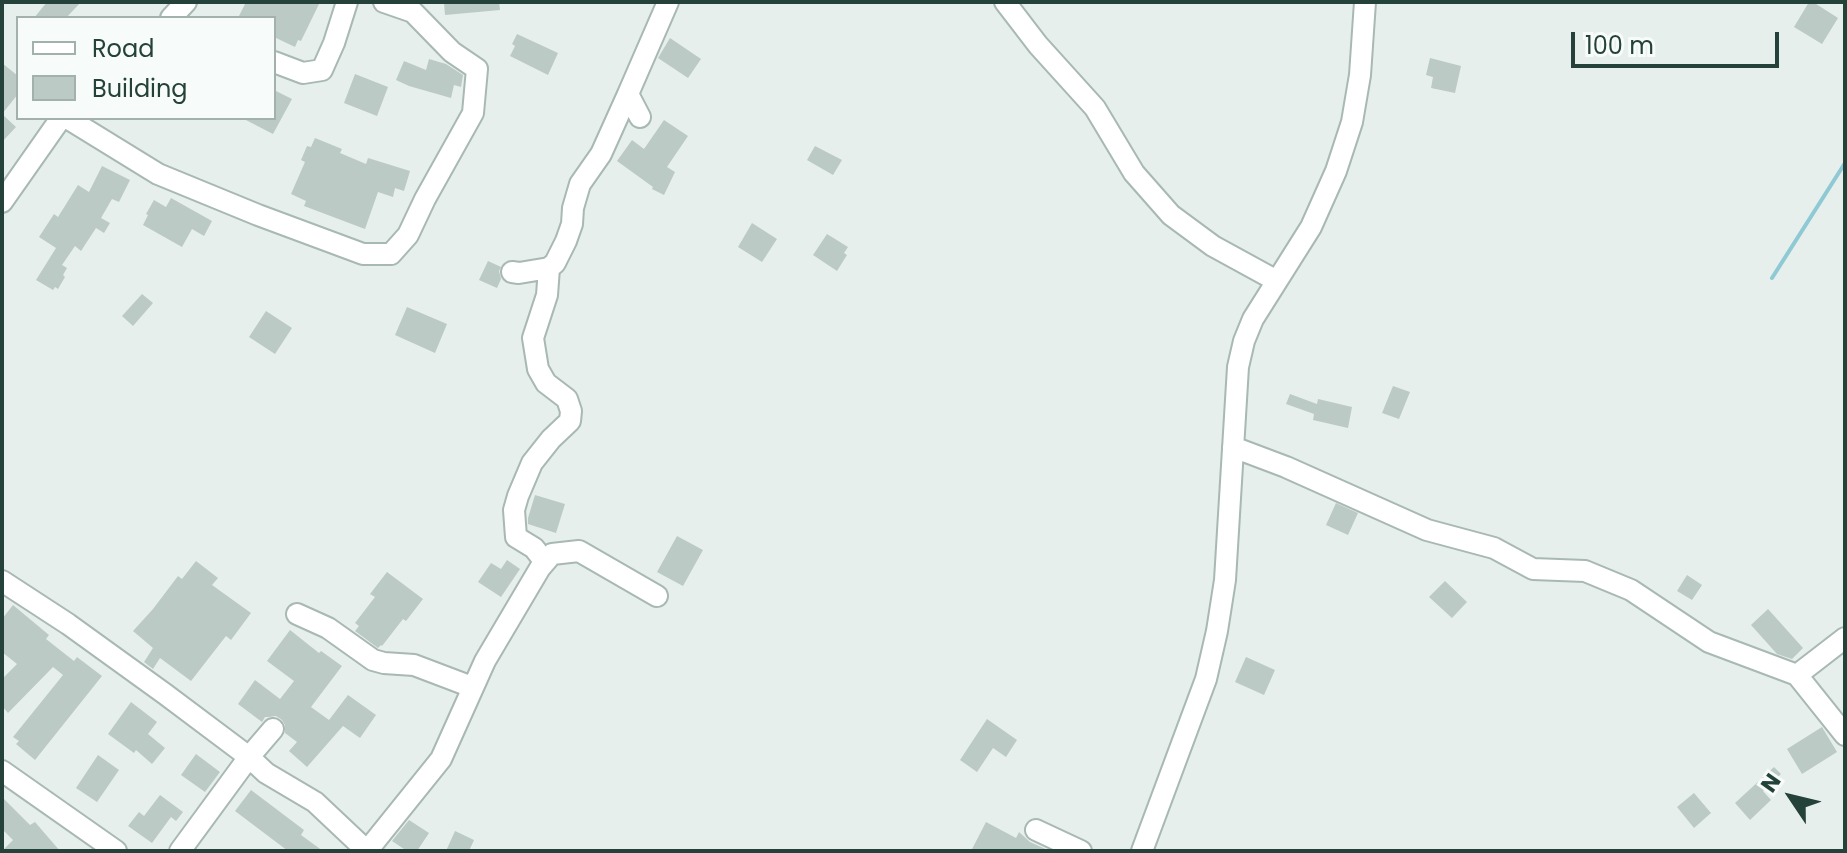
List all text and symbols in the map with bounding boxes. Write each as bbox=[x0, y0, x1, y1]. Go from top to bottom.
legend bbox=[16, 16, 276, 120]
scale bar bbox=[1575, 16, 1783, 66]
text: 100 m bbox=[1585, 29, 1654, 62]
text: Road bbox=[92, 32, 154, 65]
text: Building bbox=[92, 72, 188, 105]
north arrow bbox=[1751, 757, 1831, 837]
text: N bbox=[1753, 767, 1788, 799]

